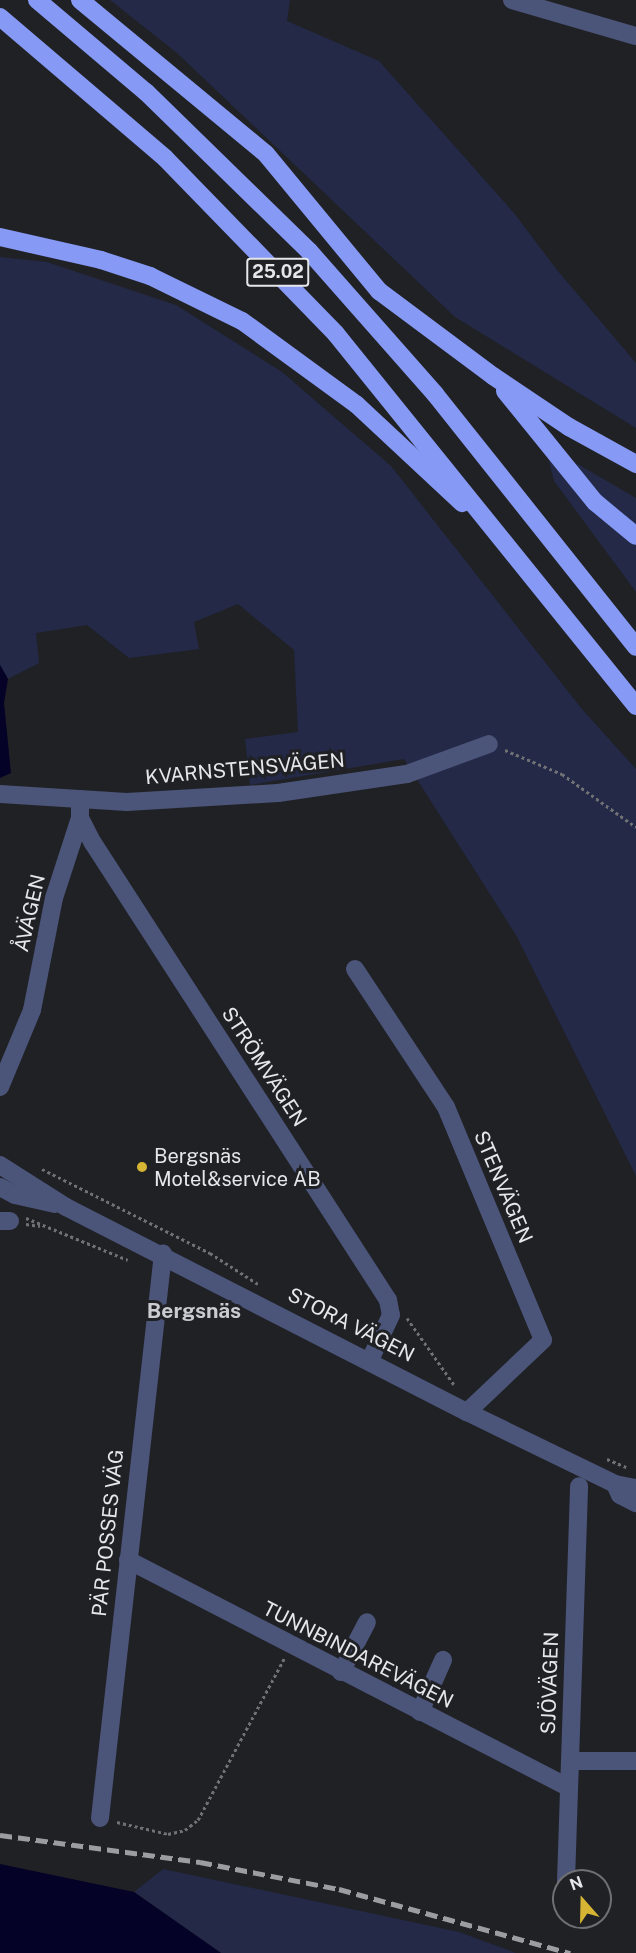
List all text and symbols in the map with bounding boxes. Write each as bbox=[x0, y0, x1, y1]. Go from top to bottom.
road number: 25.02 bbox=[245, 257, 311, 287]
street label: KVARNSTENSVÄGEN bbox=[144, 748, 346, 790]
street label: ÅVÄGEN bbox=[9, 872, 51, 954]
street label: STRÖMVÄGEN bbox=[216, 1003, 312, 1131]
street label: STENVÄGEN bbox=[469, 1127, 537, 1247]
place label: Bergsnäs Motel&service AB bbox=[154, 1144, 321, 1191]
marker: Bergsnäs Motel&service AB bbox=[135, 1160, 149, 1174]
street label: STORA VÄGEN bbox=[284, 1283, 418, 1367]
district label: Bergsnäs bbox=[147, 1298, 241, 1324]
street label: PÄR POSSES VÄG bbox=[87, 1448, 129, 1618]
street label: TUNNBINDAREVÄGEN bbox=[259, 1596, 457, 1714]
street label: SJÖVÄGEN bbox=[536, 1631, 564, 1735]
north arrow bbox=[552, 1869, 612, 1929]
text: N bbox=[567, 1872, 585, 1895]

